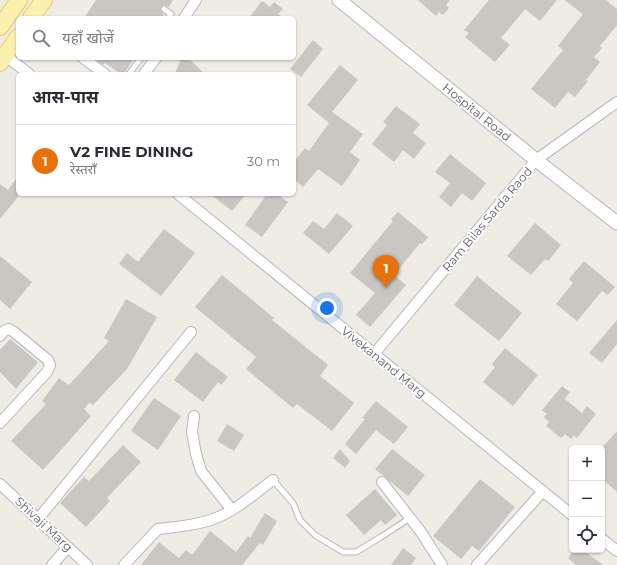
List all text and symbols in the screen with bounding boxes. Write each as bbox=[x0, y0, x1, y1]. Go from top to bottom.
search box bbox=[16, 16, 296, 60]
icon: search bbox=[30, 27, 52, 49]
text: यहाँ खोजें bbox=[62, 28, 114, 47]
street label: Hospital Road bbox=[440, 80, 514, 144]
text: आस-पास bbox=[32, 87, 99, 107]
text: V2 FINE DINING bbox=[70, 142, 193, 161]
text: 1 bbox=[42, 153, 48, 169]
text: 30 m bbox=[247, 153, 280, 169]
text: रेस्तराँ bbox=[70, 161, 96, 177]
street label: Ram Bilas Sarda Raod bbox=[439, 164, 535, 274]
pin: 1 bbox=[373, 255, 399, 288]
your location bbox=[317, 298, 337, 318]
street label: Vivekanand Marg bbox=[338, 323, 430, 401]
map controls bbox=[569, 445, 605, 553]
button: + bbox=[569, 445, 605, 481]
button: − bbox=[569, 481, 605, 517]
street label: Shivaji Marg bbox=[12, 494, 76, 554]
button: locate bbox=[569, 517, 605, 553]

